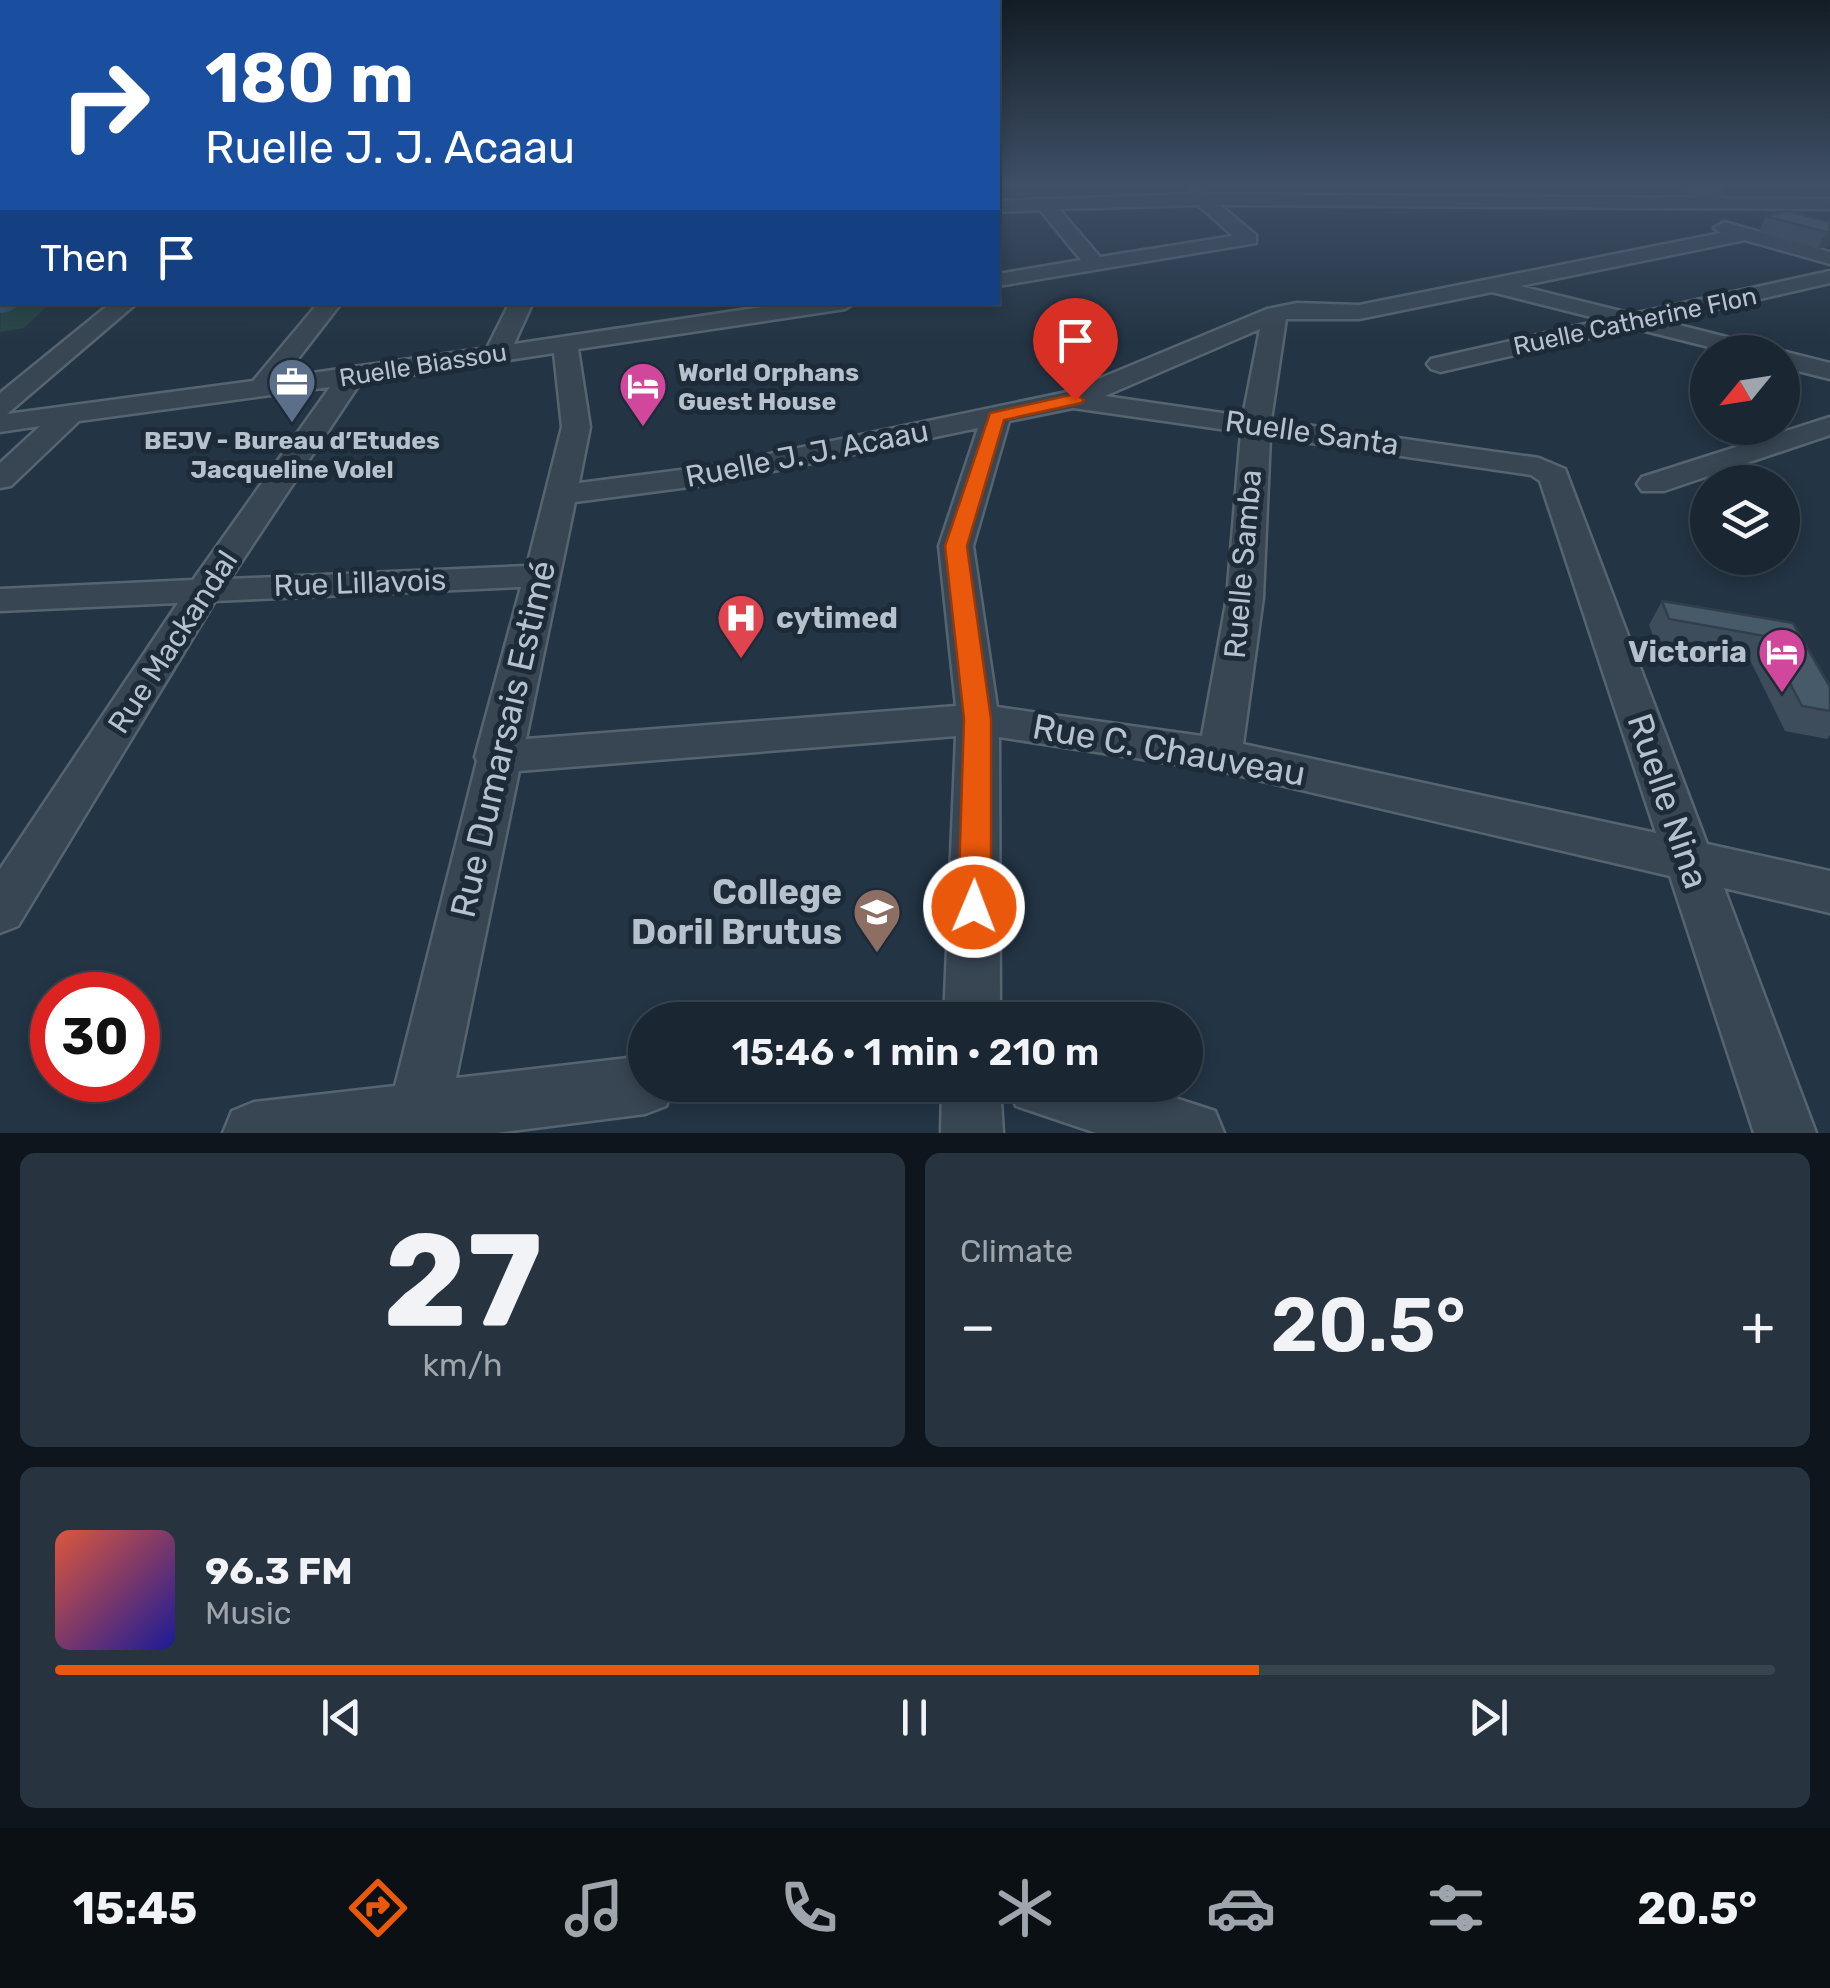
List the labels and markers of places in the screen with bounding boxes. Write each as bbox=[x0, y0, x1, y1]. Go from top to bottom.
pin bbox=[1033, 298, 1118, 401]
office icon: BEJV - Bureau d’Etudes Jacqueline Volel bbox=[266, 356, 318, 424]
place label: World Orphans Guest House bbox=[678, 358, 859, 416]
hotel icon: World Orphans Guest House bbox=[617, 360, 669, 428]
place label: BEJV - Bureau d’Etudes Jacqueline Volel bbox=[144, 426, 440, 484]
hospital icon: cytimed bbox=[715, 592, 767, 660]
place label: cytimed bbox=[776, 600, 898, 636]
hotel icon: Victoria bbox=[1756, 626, 1808, 694]
place label: Victoria bbox=[1628, 634, 1747, 670]
place label: College Doril Brutus bbox=[631, 871, 842, 953]
school or university icon: College Doril Brutus bbox=[851, 886, 903, 954]

